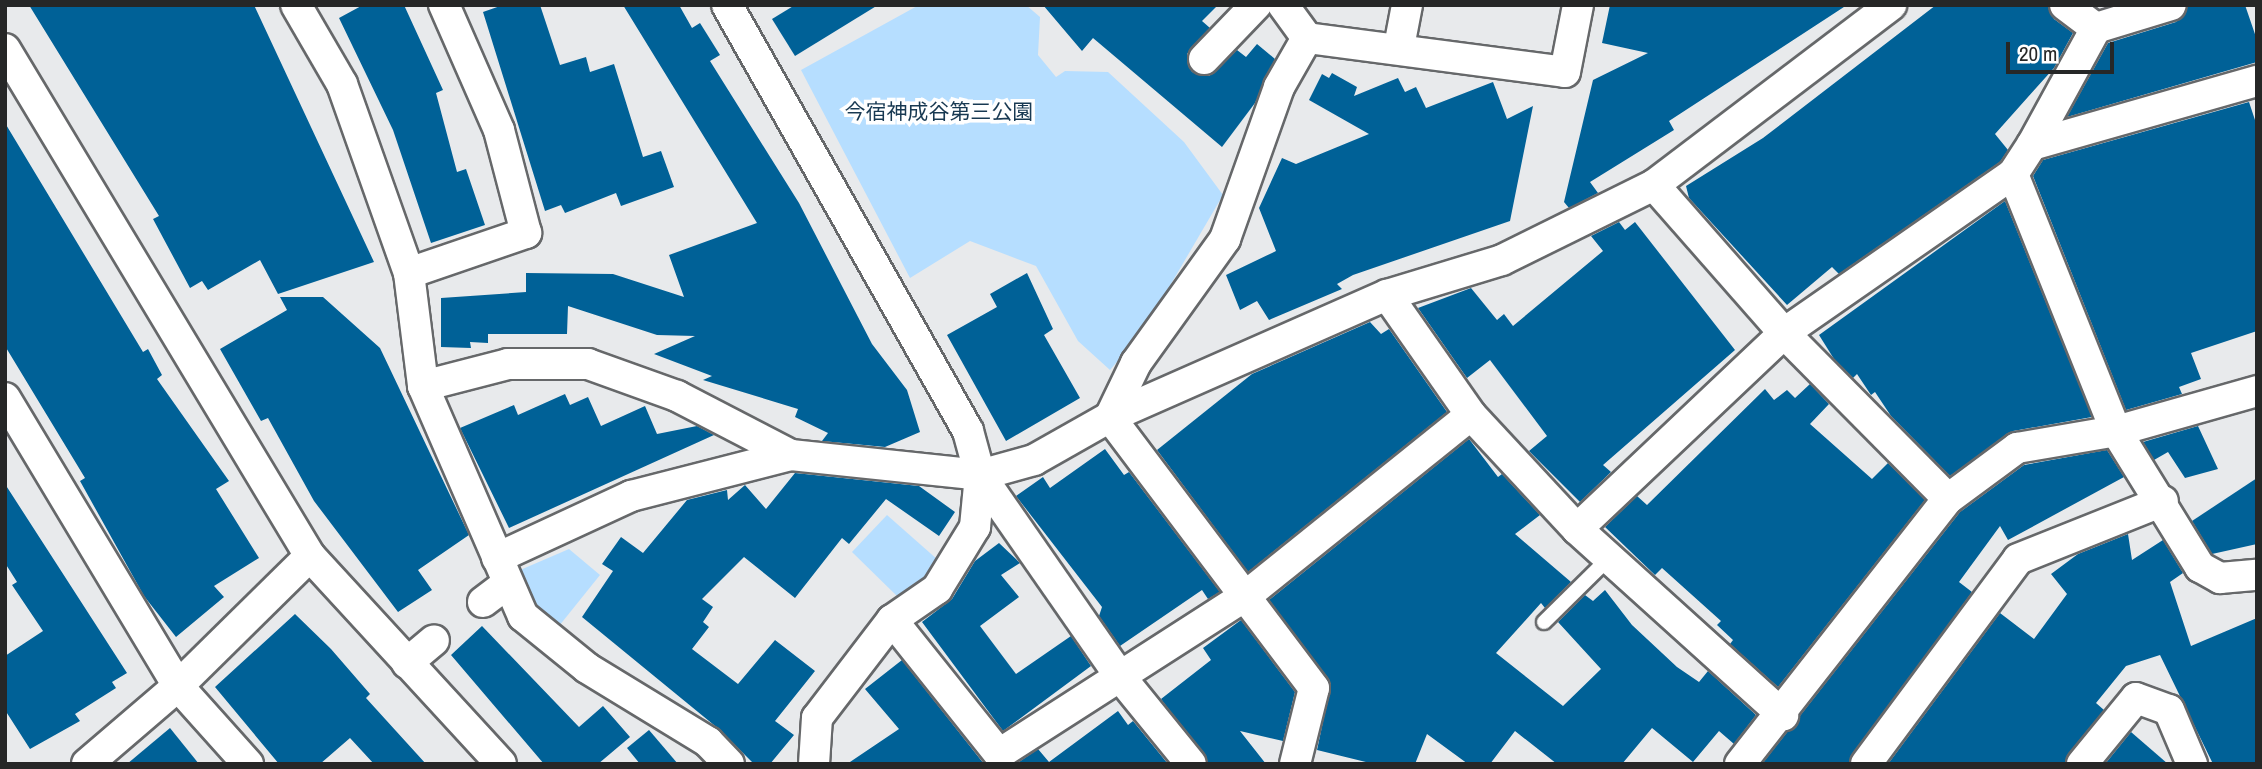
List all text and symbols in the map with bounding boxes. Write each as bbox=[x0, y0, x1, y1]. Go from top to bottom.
scale bar bbox=[2010, 28, 2118, 72]
text: 20 m bbox=[2019, 39, 2057, 68]
park label: 今宿神成谷第三公園 bbox=[845, 99, 1033, 125]

